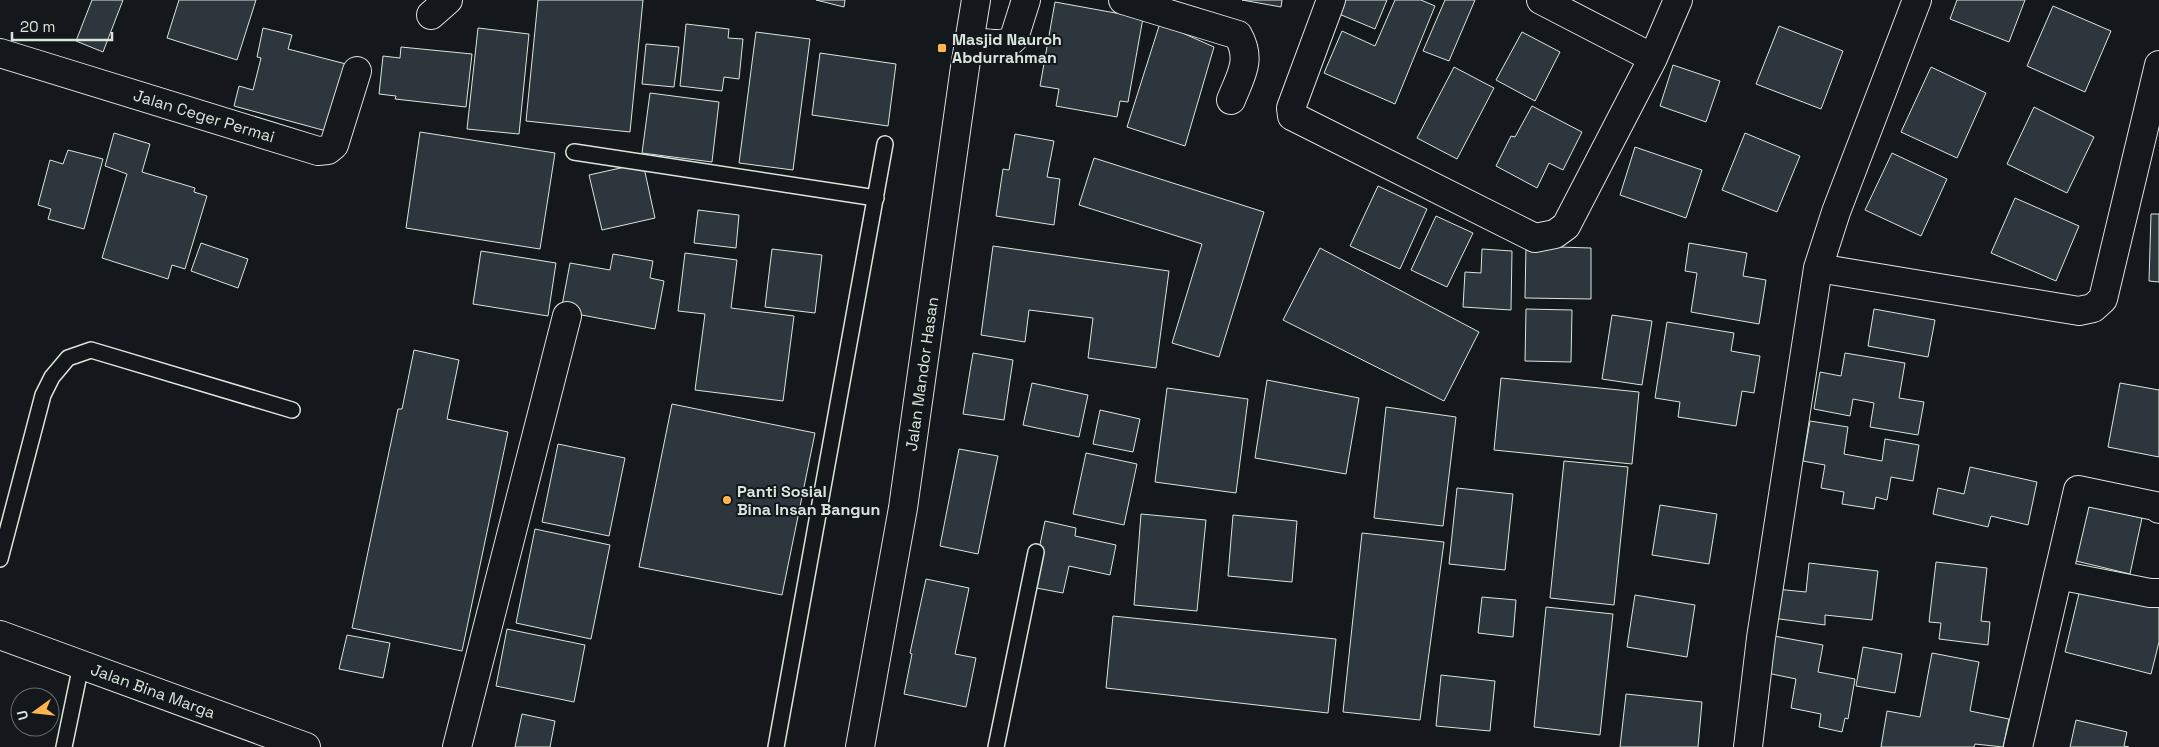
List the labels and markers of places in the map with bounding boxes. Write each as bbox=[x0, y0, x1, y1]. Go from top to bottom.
place label: Masjid Nauroh Abdurrahman bbox=[952, 29, 1062, 68]
marker: Masjid Nauroh Abdurrahman bbox=[936, 42, 948, 54]
place label: Panti Sosial Bina Insan Bangun bbox=[737, 481, 880, 520]
marker: Panti Sosial Bina Insan Bangun bbox=[721, 494, 733, 506]

